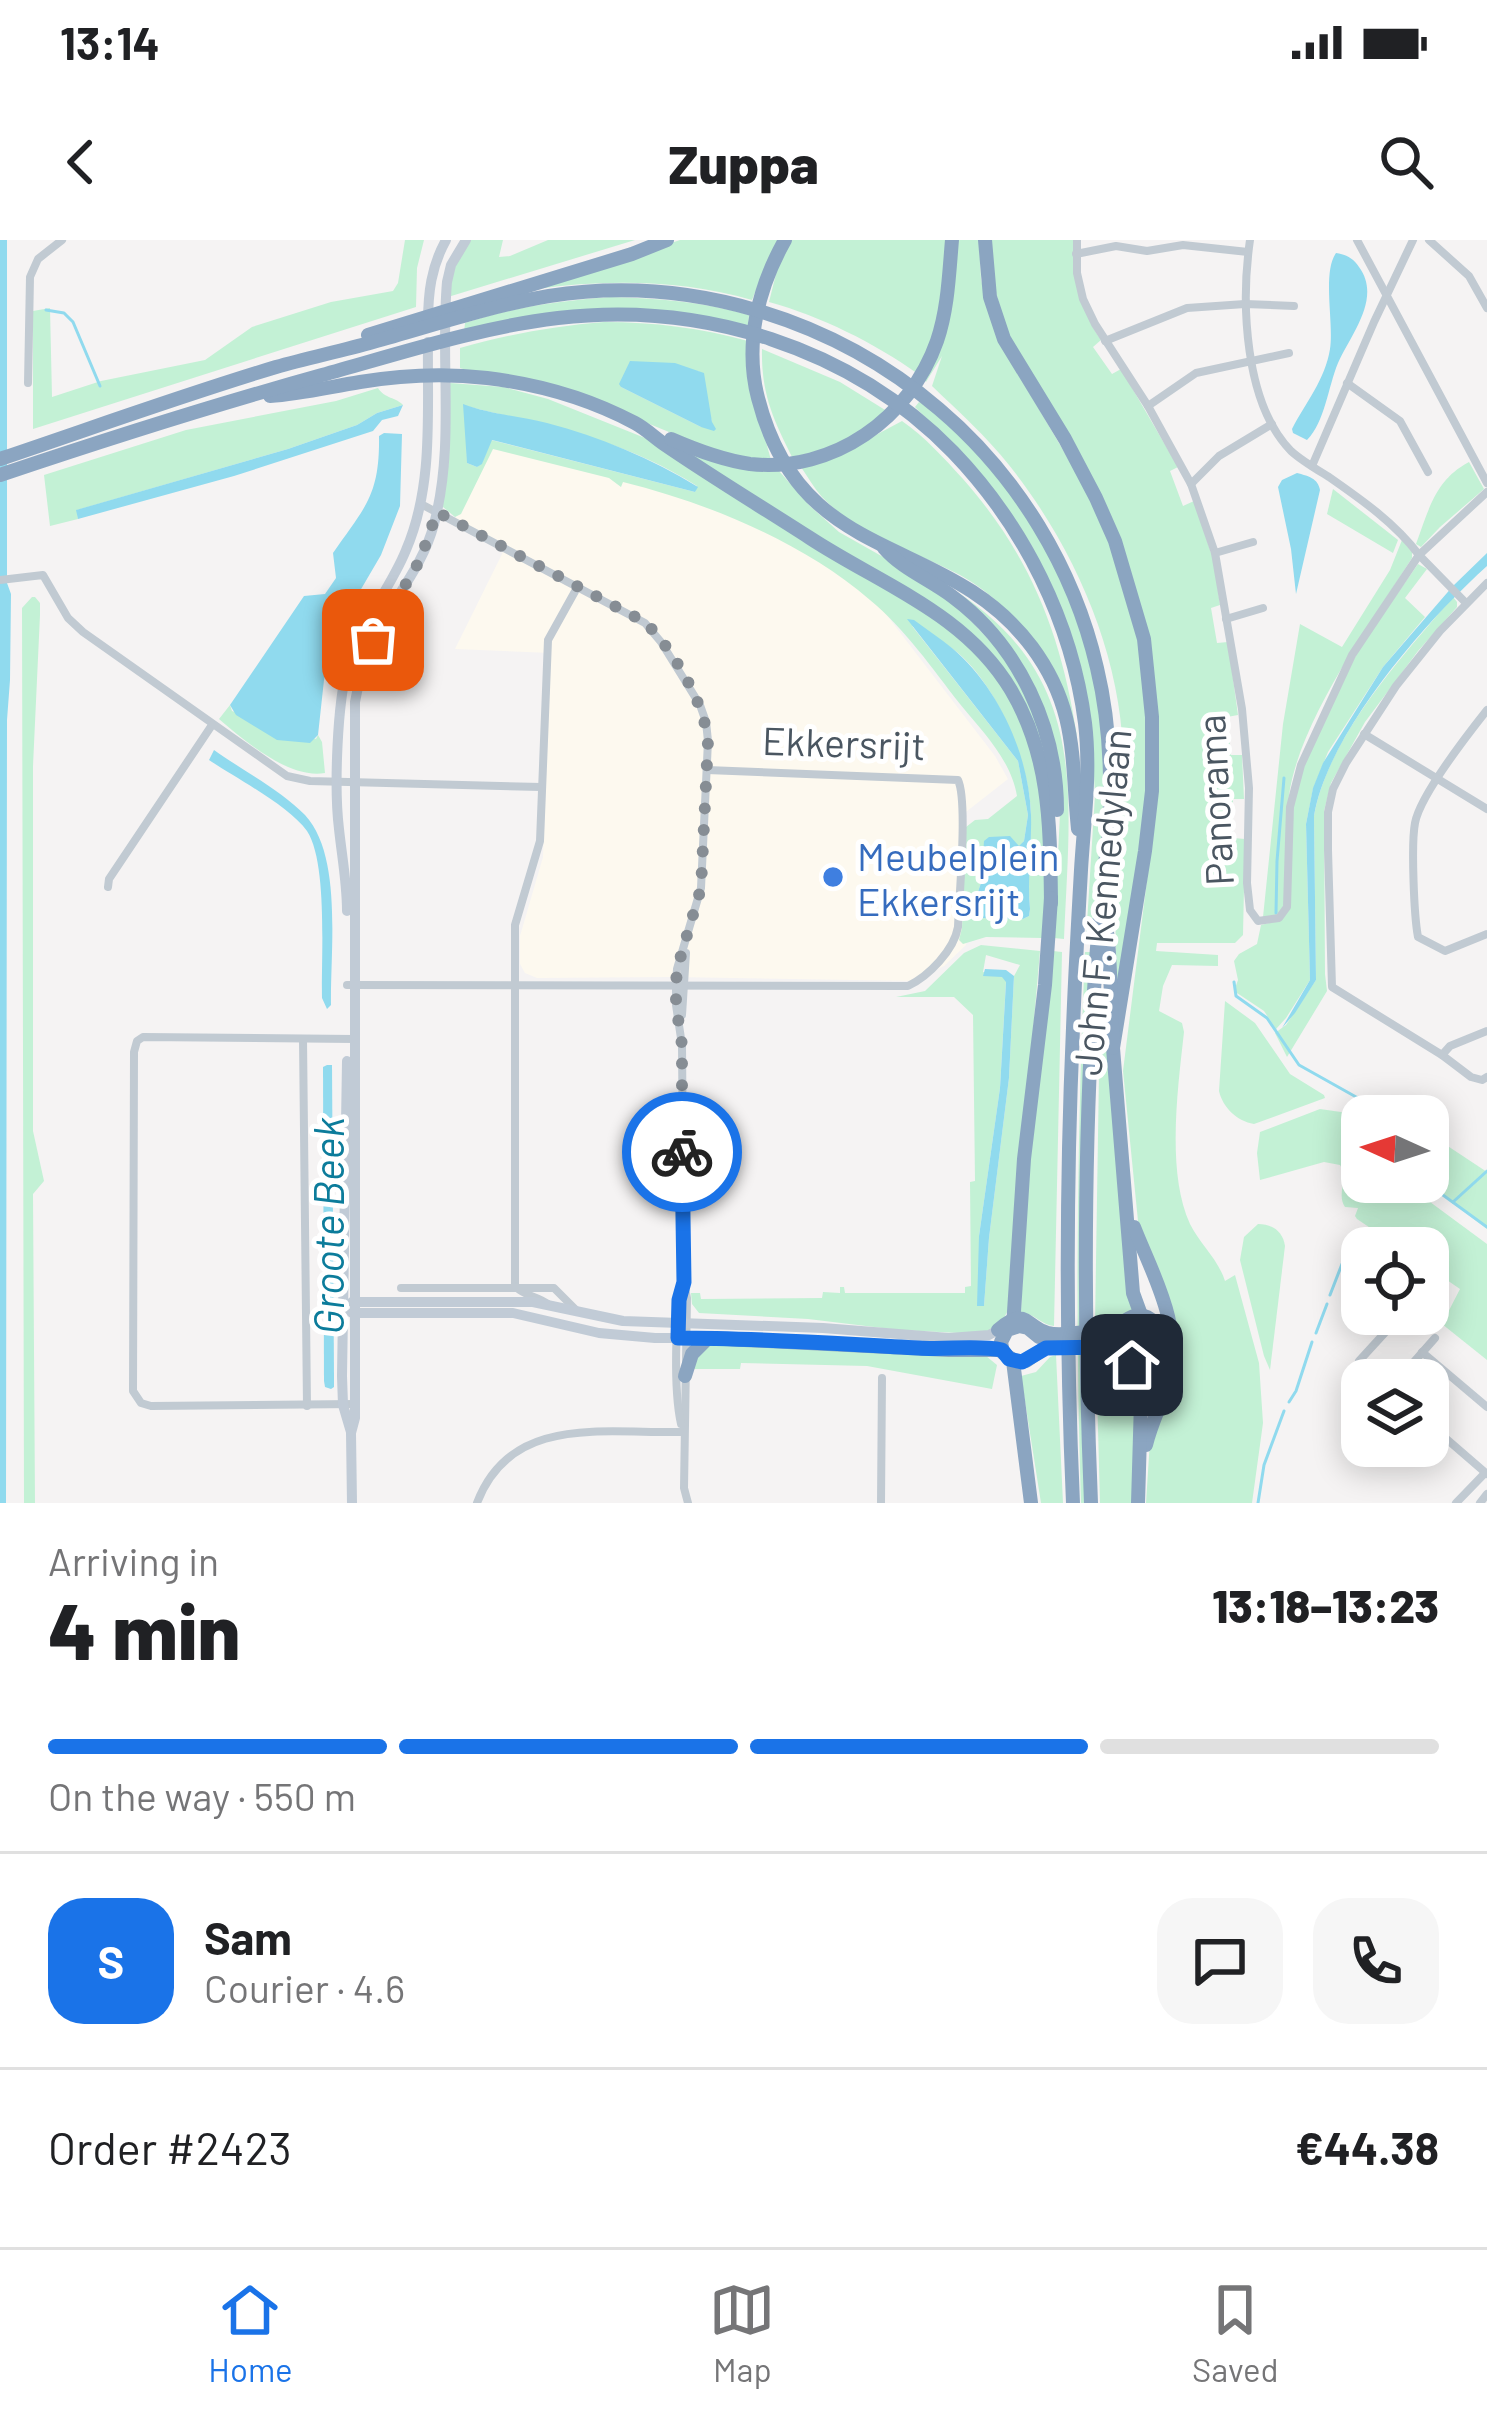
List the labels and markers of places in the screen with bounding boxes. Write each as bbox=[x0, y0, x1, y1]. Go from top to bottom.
pin bbox=[322, 589, 424, 691]
place label: Meubelplein Ekkersrijt bbox=[857, 832, 1060, 924]
marker: Meubelplein Ekkersrijt bbox=[820, 864, 846, 890]
pin bbox=[1081, 1314, 1183, 1416]

